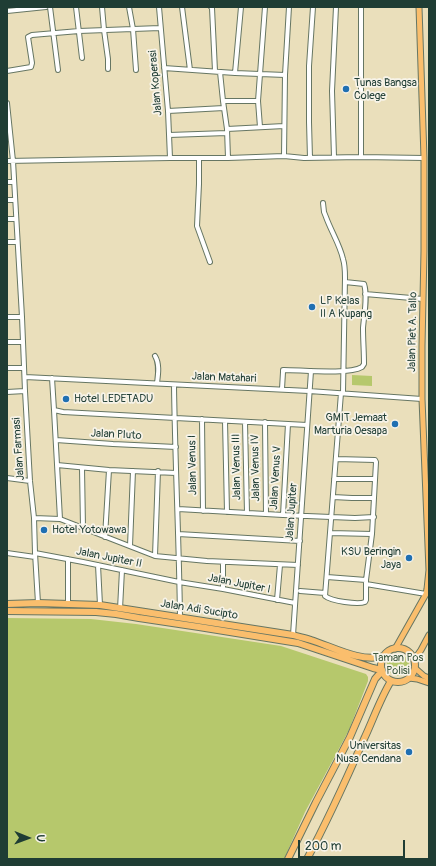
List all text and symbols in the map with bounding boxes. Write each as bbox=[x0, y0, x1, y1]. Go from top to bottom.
street label: Jalan Koperasi bbox=[147, 50, 165, 116]
place label: Tunas Bangsa Colege bbox=[354, 76, 417, 102]
marker: Tunas Bangsa Colege bbox=[341, 84, 351, 94]
street label: Jalan Piet A. Tallo bbox=[406, 292, 420, 372]
place label: LP Kelas II A Kupang bbox=[320, 294, 372, 320]
marker: LP Kelas II A Kupang bbox=[307, 302, 317, 312]
street label: Jalan Matahari bbox=[191, 370, 257, 386]
place label: Hotel LEDETADU bbox=[74, 392, 153, 406]
marker: Hotel LEDETADU bbox=[61, 394, 71, 404]
place label: GMIT Jemaat Marturia Oesapa bbox=[314, 411, 387, 437]
street label: Jalan Farmasi bbox=[10, 417, 28, 481]
marker: GMIT Jemaat Marturia Oesapa bbox=[390, 419, 400, 429]
street label: Jalan Pluto bbox=[90, 427, 142, 443]
street label: Jalan Venus III bbox=[230, 434, 244, 500]
street label: Jalan Venus IV bbox=[249, 434, 263, 502]
street label: Jalan Venus I bbox=[186, 435, 200, 495]
street label: Jalan Venus V bbox=[268, 446, 284, 510]
street label: Jalan Jupiter bbox=[283, 483, 301, 541]
place label: Hotel Yotowawa bbox=[52, 523, 126, 537]
marker: Hotel Yotowawa bbox=[39, 525, 49, 535]
street label: Jalan Jupiter II bbox=[75, 545, 143, 571]
place label: KSU Beringin Jaya bbox=[341, 545, 401, 571]
marker: KSU Beringin Jaya bbox=[404, 553, 414, 563]
street label: Jalan Jupiter I bbox=[207, 571, 271, 597]
street label: Jalan Adi Sucipto bbox=[159, 597, 239, 623]
park label: Taman Pos Polisi bbox=[373, 651, 423, 677]
place label: Universitas Nusa Cendana bbox=[336, 739, 401, 765]
marker: Universitas Nusa Cendana bbox=[404, 747, 414, 757]
north arrow bbox=[8, 818, 48, 858]
scale bar bbox=[300, 832, 407, 858]
text: U bbox=[34, 834, 47, 842]
text: 200 m bbox=[305, 839, 341, 854]

